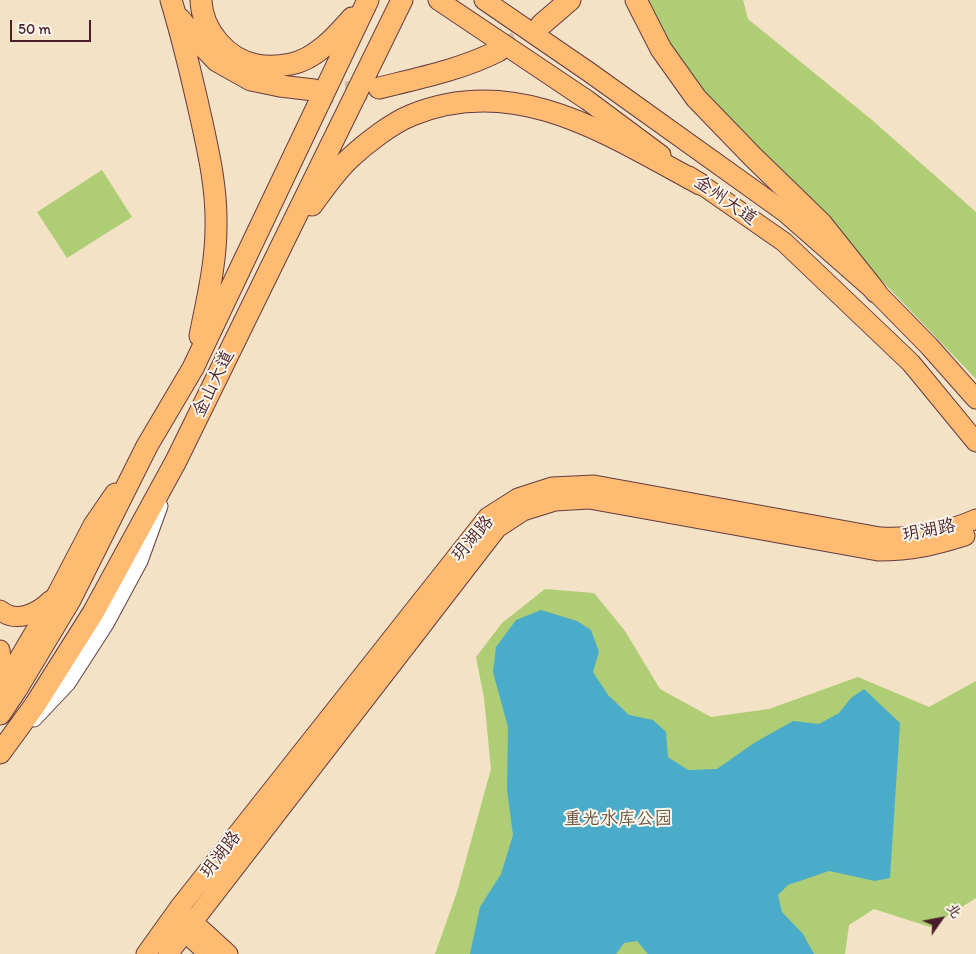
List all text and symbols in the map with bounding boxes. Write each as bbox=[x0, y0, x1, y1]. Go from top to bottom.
scale bar bbox=[12, 10, 94, 42]
text: 50 m bbox=[18, 20, 51, 38]
street label: 金州大道 bbox=[689, 172, 761, 230]
street label: 金山大道 bbox=[189, 347, 239, 421]
street label: 玥湖路 bbox=[447, 512, 499, 566]
street label: 玥湖路 bbox=[900, 515, 958, 547]
park label: 重光水库公园 bbox=[564, 808, 672, 830]
street label: 玥湖路 bbox=[196, 827, 246, 883]
north arrow bbox=[916, 894, 966, 944]
text: 北 bbox=[943, 900, 965, 921]

